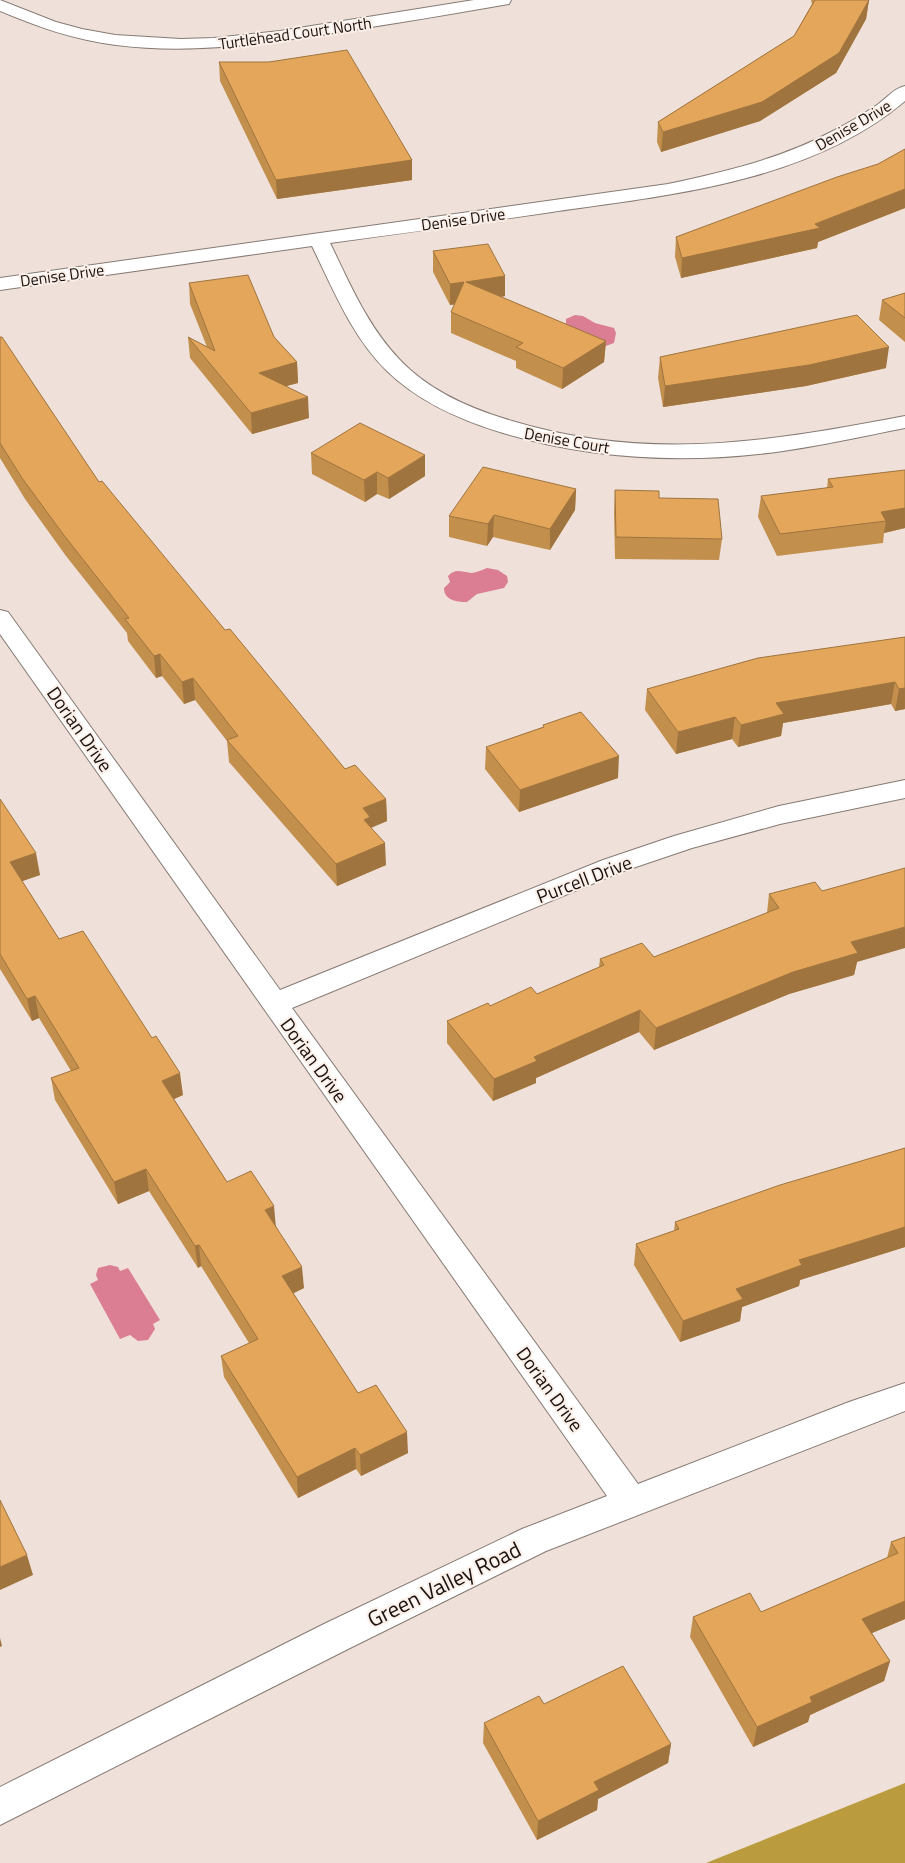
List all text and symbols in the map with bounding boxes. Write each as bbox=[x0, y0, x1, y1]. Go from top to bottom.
street label: Turtlehead Court North bbox=[217, 10, 373, 56]
street label: Denise Drive bbox=[810, 93, 896, 157]
street label: Denise Drive bbox=[419, 201, 507, 237]
street label: Denise Drive bbox=[18, 257, 106, 293]
street label: Denise Court bbox=[522, 421, 612, 459]
street label: Dorian Drive bbox=[40, 680, 121, 777]
street label: Purcell Drive bbox=[532, 847, 636, 910]
street label: Dorian Drive bbox=[274, 1011, 355, 1108]
street label: Dorian Drive bbox=[510, 1340, 591, 1437]
street label: Green Valley Road bbox=[361, 1532, 527, 1636]

